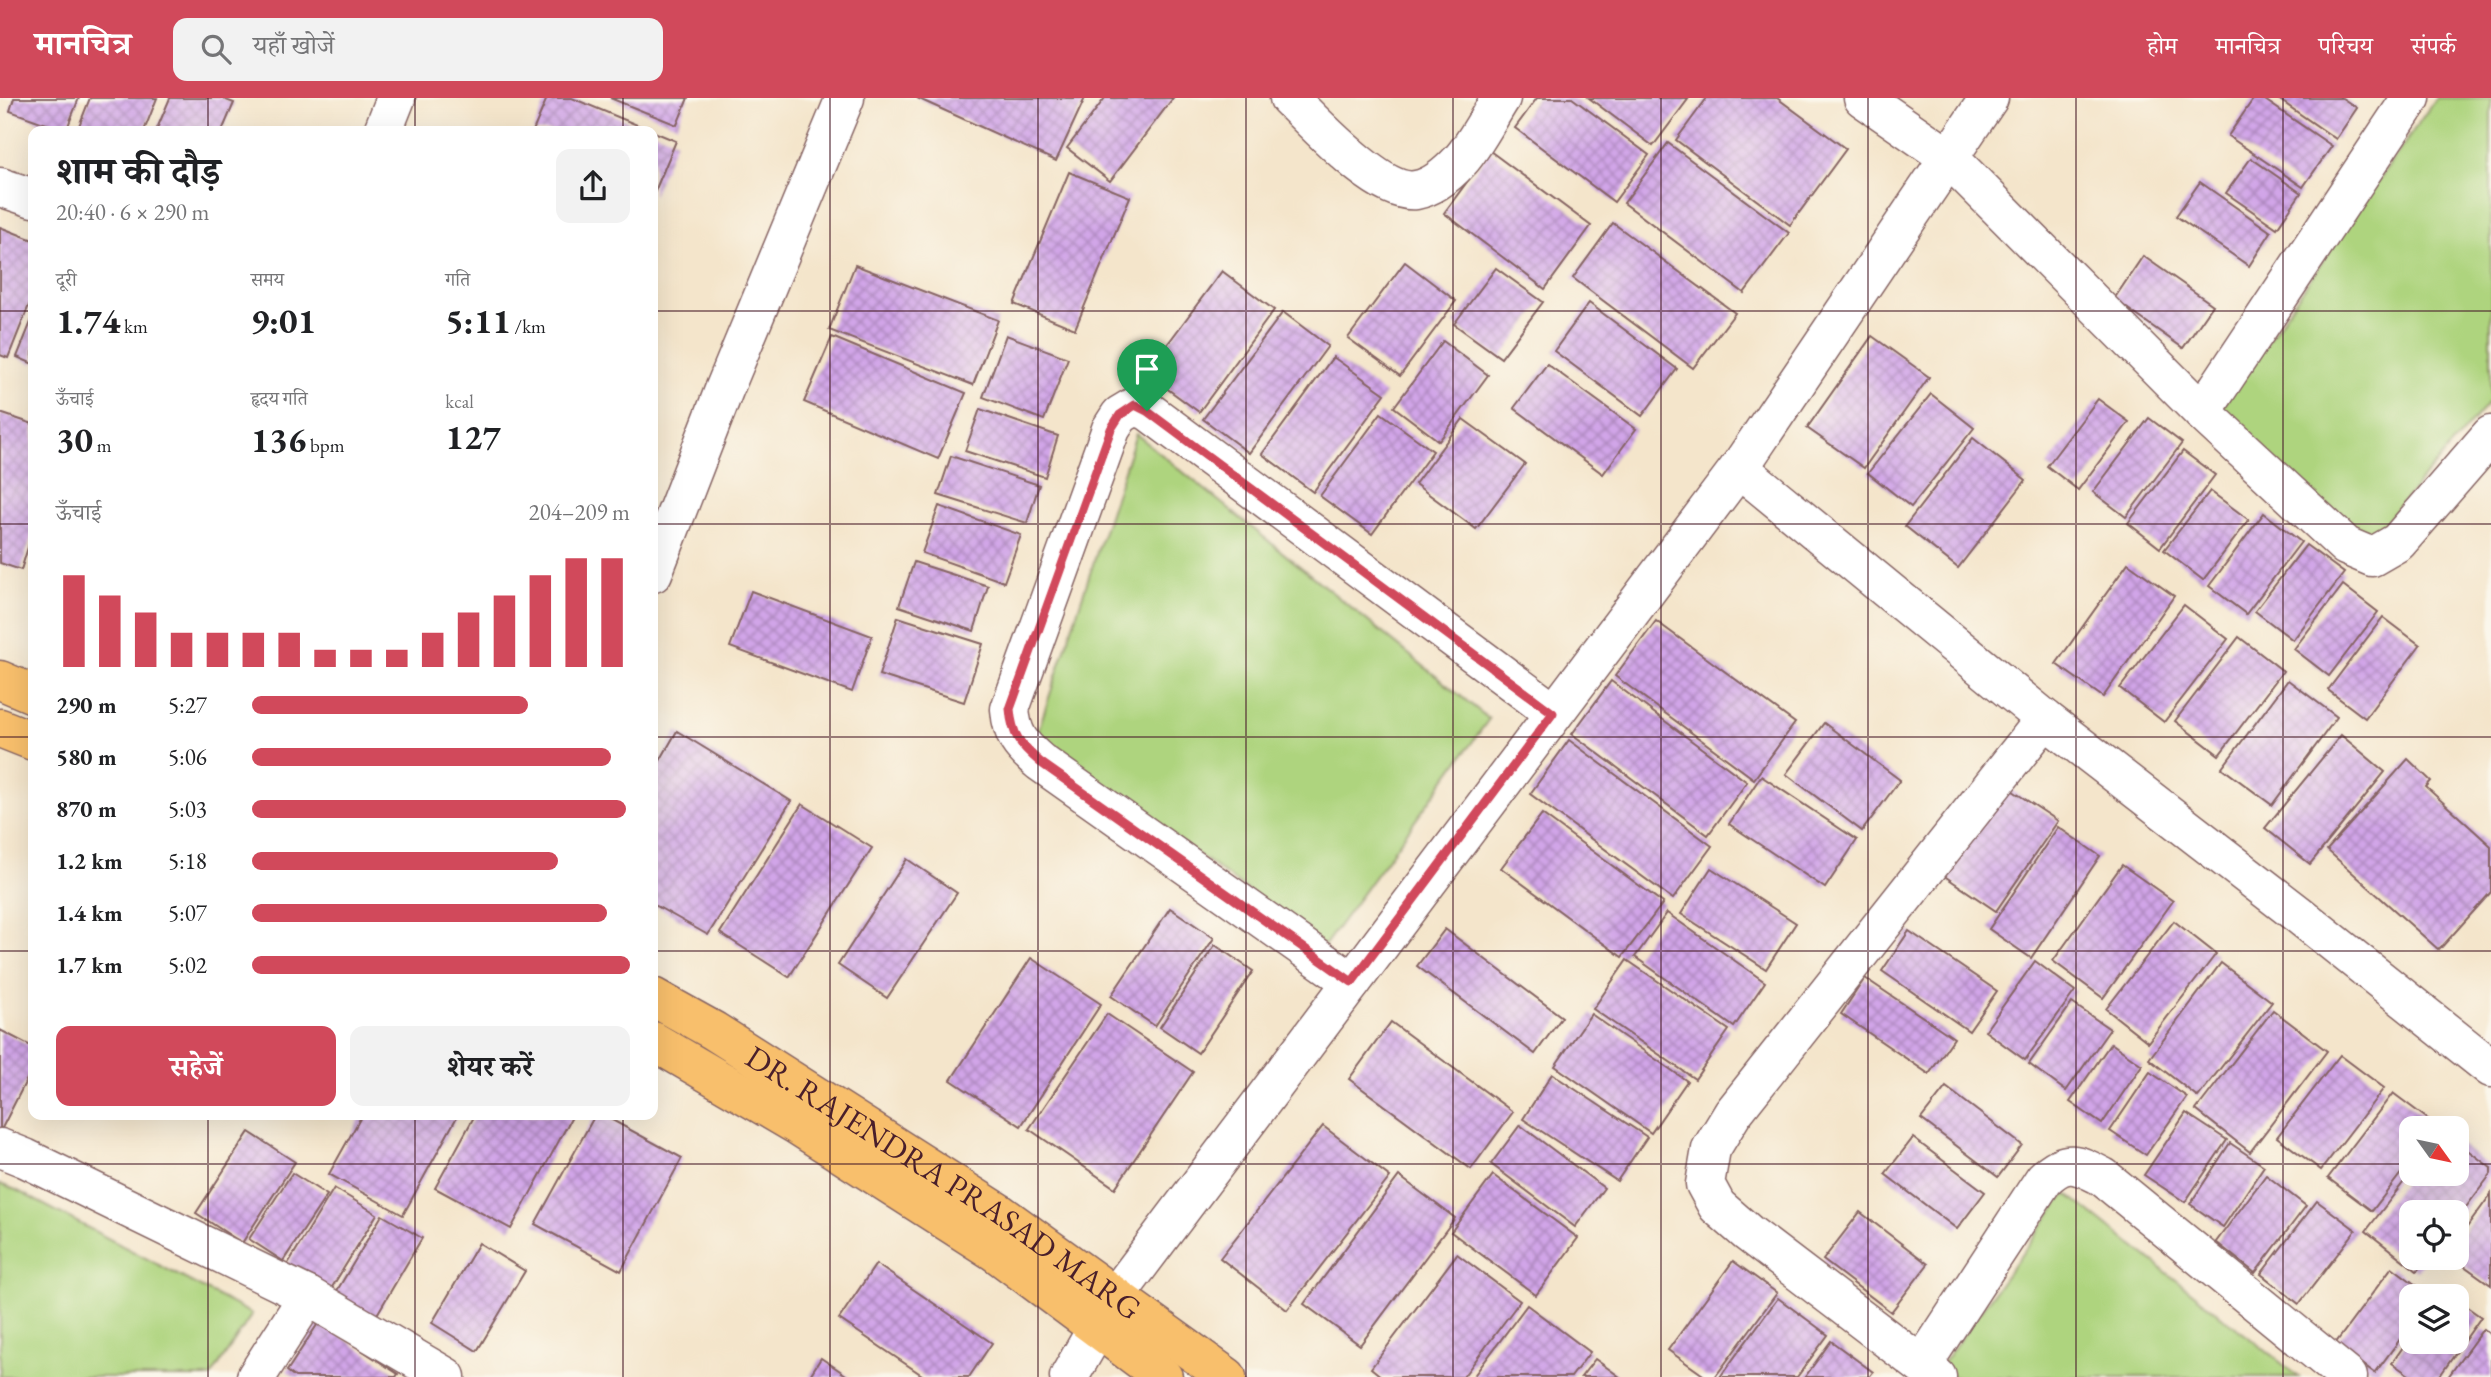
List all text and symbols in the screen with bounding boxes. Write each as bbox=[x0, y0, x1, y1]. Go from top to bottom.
search box bbox=[173, 18, 663, 81]
text: मानचित्र bbox=[35, 22, 131, 65]
text: यहाँ खोजें bbox=[253, 28, 334, 62]
icon: search bbox=[197, 30, 235, 68]
text: होम bbox=[2147, 30, 2177, 61]
text: मानचित्र bbox=[2215, 30, 2281, 61]
text: परिचय bbox=[2319, 30, 2373, 61]
text: संपर्क bbox=[2411, 30, 2456, 61]
text: शाम की दौड़ bbox=[56, 146, 220, 195]
button: share bbox=[556, 149, 630, 223]
text: 20:40 · 6 × 290 m bbox=[56, 197, 209, 227]
text: दूरी bbox=[56, 267, 77, 292]
text: समय bbox=[251, 267, 284, 292]
text: गति bbox=[445, 267, 470, 292]
text: 1.74 bbox=[56, 298, 120, 343]
text: 9:01 bbox=[251, 298, 316, 343]
text: 5:11 bbox=[445, 298, 511, 343]
text: km bbox=[120, 314, 148, 339]
text: /km bbox=[511, 314, 546, 339]
pin bbox=[1117, 339, 1177, 411]
icon: arrive bbox=[1128, 350, 1166, 388]
text: ऊँचाई bbox=[56, 386, 93, 411]
text: हृदय गति bbox=[251, 386, 308, 411]
text: kcal bbox=[445, 389, 474, 414]
text: 127 bbox=[445, 414, 501, 459]
text: 30 bbox=[56, 417, 93, 462]
text: 136 bbox=[251, 417, 306, 462]
text: m bbox=[93, 433, 112, 458]
text: bpm bbox=[306, 433, 344, 458]
text: ऊँचाई bbox=[56, 497, 101, 527]
text: 204–209 m bbox=[529, 497, 630, 527]
text: 290 m bbox=[56, 690, 117, 720]
text: 5:27 bbox=[168, 690, 207, 720]
text: 580 m bbox=[56, 742, 117, 772]
text: 5:06 bbox=[168, 742, 207, 772]
text: 870 m bbox=[56, 794, 117, 824]
text: 5:03 bbox=[168, 794, 207, 824]
text: 1.2 km bbox=[56, 846, 123, 876]
text: 5:18 bbox=[168, 846, 207, 876]
text: 1.4 km bbox=[56, 898, 123, 928]
text: 5:07 bbox=[168, 898, 207, 928]
text: 1.7 km bbox=[56, 950, 123, 980]
text: 5:02 bbox=[168, 950, 207, 980]
button: सहेजें bbox=[56, 1026, 336, 1106]
button: शेयर करें bbox=[350, 1026, 630, 1106]
street label: DR. RAJENDRA PRASAD MARG bbox=[738, 1036, 1150, 1329]
north arrow bbox=[2399, 1116, 2469, 1186]
map controls bbox=[2399, 1116, 2469, 1354]
button: locate bbox=[2399, 1200, 2469, 1270]
button: layers bbox=[2399, 1284, 2469, 1354]

